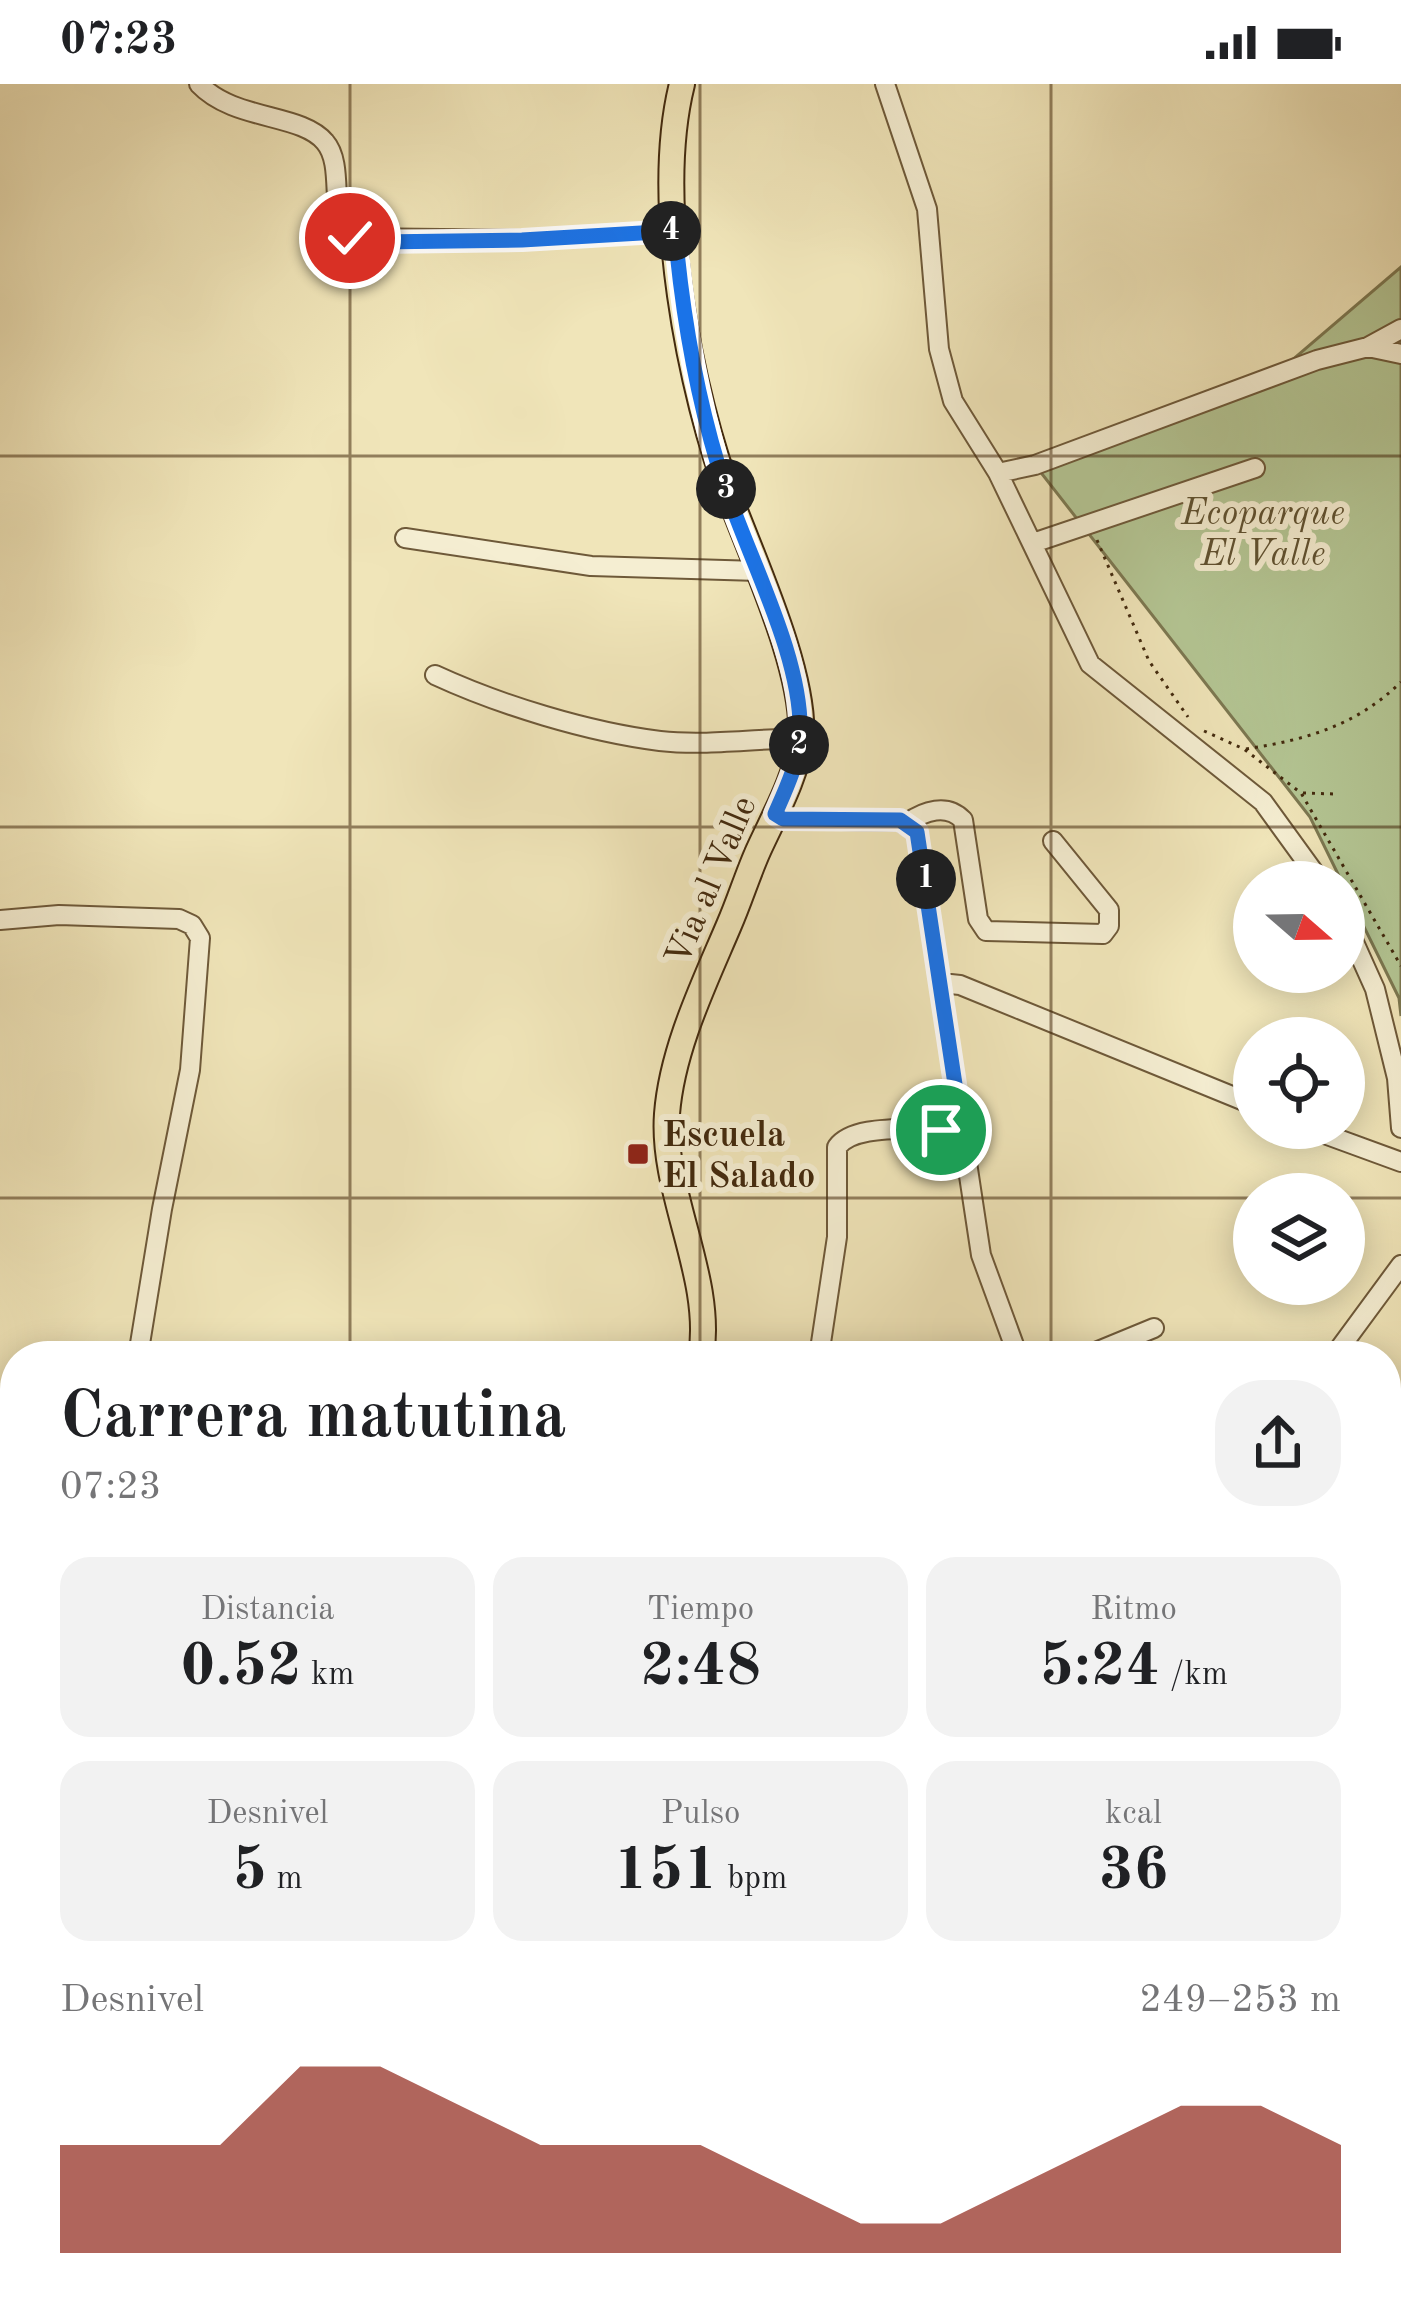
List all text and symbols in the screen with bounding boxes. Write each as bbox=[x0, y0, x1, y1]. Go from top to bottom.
text: 07:23 bbox=[60, 19, 177, 64]
pin bbox=[299, 187, 401, 289]
pin: 4 bbox=[641, 201, 701, 261]
icon: check bbox=[317, 205, 383, 271]
text: 4 bbox=[661, 214, 681, 247]
pin: 3 bbox=[696, 459, 756, 519]
text: 3 bbox=[716, 472, 736, 505]
park label: Ecoparque El Valle bbox=[1180, 497, 1345, 574]
pin: 2 bbox=[769, 715, 829, 775]
text: 2 bbox=[789, 728, 809, 761]
street label: Via al Valle bbox=[661, 792, 764, 971]
pin: 1 bbox=[896, 849, 956, 909]
north arrow bbox=[1233, 861, 1365, 993]
map controls bbox=[1233, 861, 1365, 1305]
text: 1 bbox=[916, 862, 936, 895]
button: locate bbox=[1233, 1017, 1365, 1149]
pin bbox=[890, 1079, 992, 1181]
icon: arrive bbox=[908, 1097, 974, 1163]
place label: Escuela El Salado bbox=[662, 1119, 816, 1196]
marker: Escuela El Salado bbox=[625, 1141, 651, 1167]
button: layers bbox=[1233, 1173, 1365, 1305]
button: share bbox=[1215, 1380, 1341, 1506]
text: Carrera matutina bbox=[60, 1386, 567, 1452]
text: 07:23 bbox=[60, 1468, 161, 1507]
text: Distancia bbox=[200, 1594, 335, 1627]
text: Tiempo bbox=[647, 1594, 754, 1627]
text: Ritmo bbox=[1090, 1594, 1177, 1627]
text: 0.52 bbox=[181, 1638, 302, 1698]
text: 2:48 bbox=[640, 1638, 761, 1698]
text: 5:24 bbox=[1039, 1638, 1160, 1698]
text: km bbox=[302, 1659, 354, 1692]
text: /km bbox=[1160, 1659, 1228, 1692]
text: Desnivel bbox=[207, 1798, 328, 1831]
text: Pulso bbox=[661, 1798, 740, 1831]
text: kcal bbox=[1105, 1798, 1162, 1831]
text: 5 bbox=[232, 1842, 267, 1902]
text: 151 bbox=[614, 1842, 718, 1902]
text: 36 bbox=[1099, 1842, 1168, 1902]
text: m bbox=[267, 1863, 303, 1896]
text: bpm bbox=[718, 1863, 787, 1896]
text: Desnivel bbox=[60, 1981, 204, 2020]
text: 249–253 m bbox=[1139, 1981, 1341, 2020]

